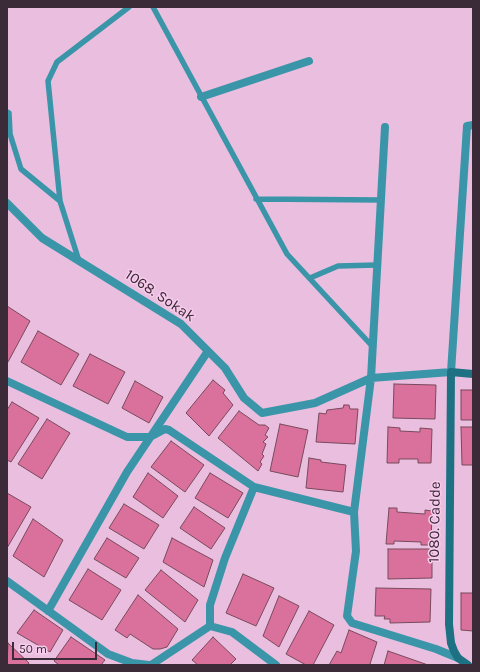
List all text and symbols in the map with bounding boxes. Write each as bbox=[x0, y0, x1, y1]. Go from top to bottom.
street label: 1068. Sokak bbox=[122, 266, 198, 326]
street label: 1080. Cadde bbox=[425, 481, 445, 563]
scale bar bbox=[14, 634, 99, 660]
text: 50 m bbox=[19, 642, 47, 656]

